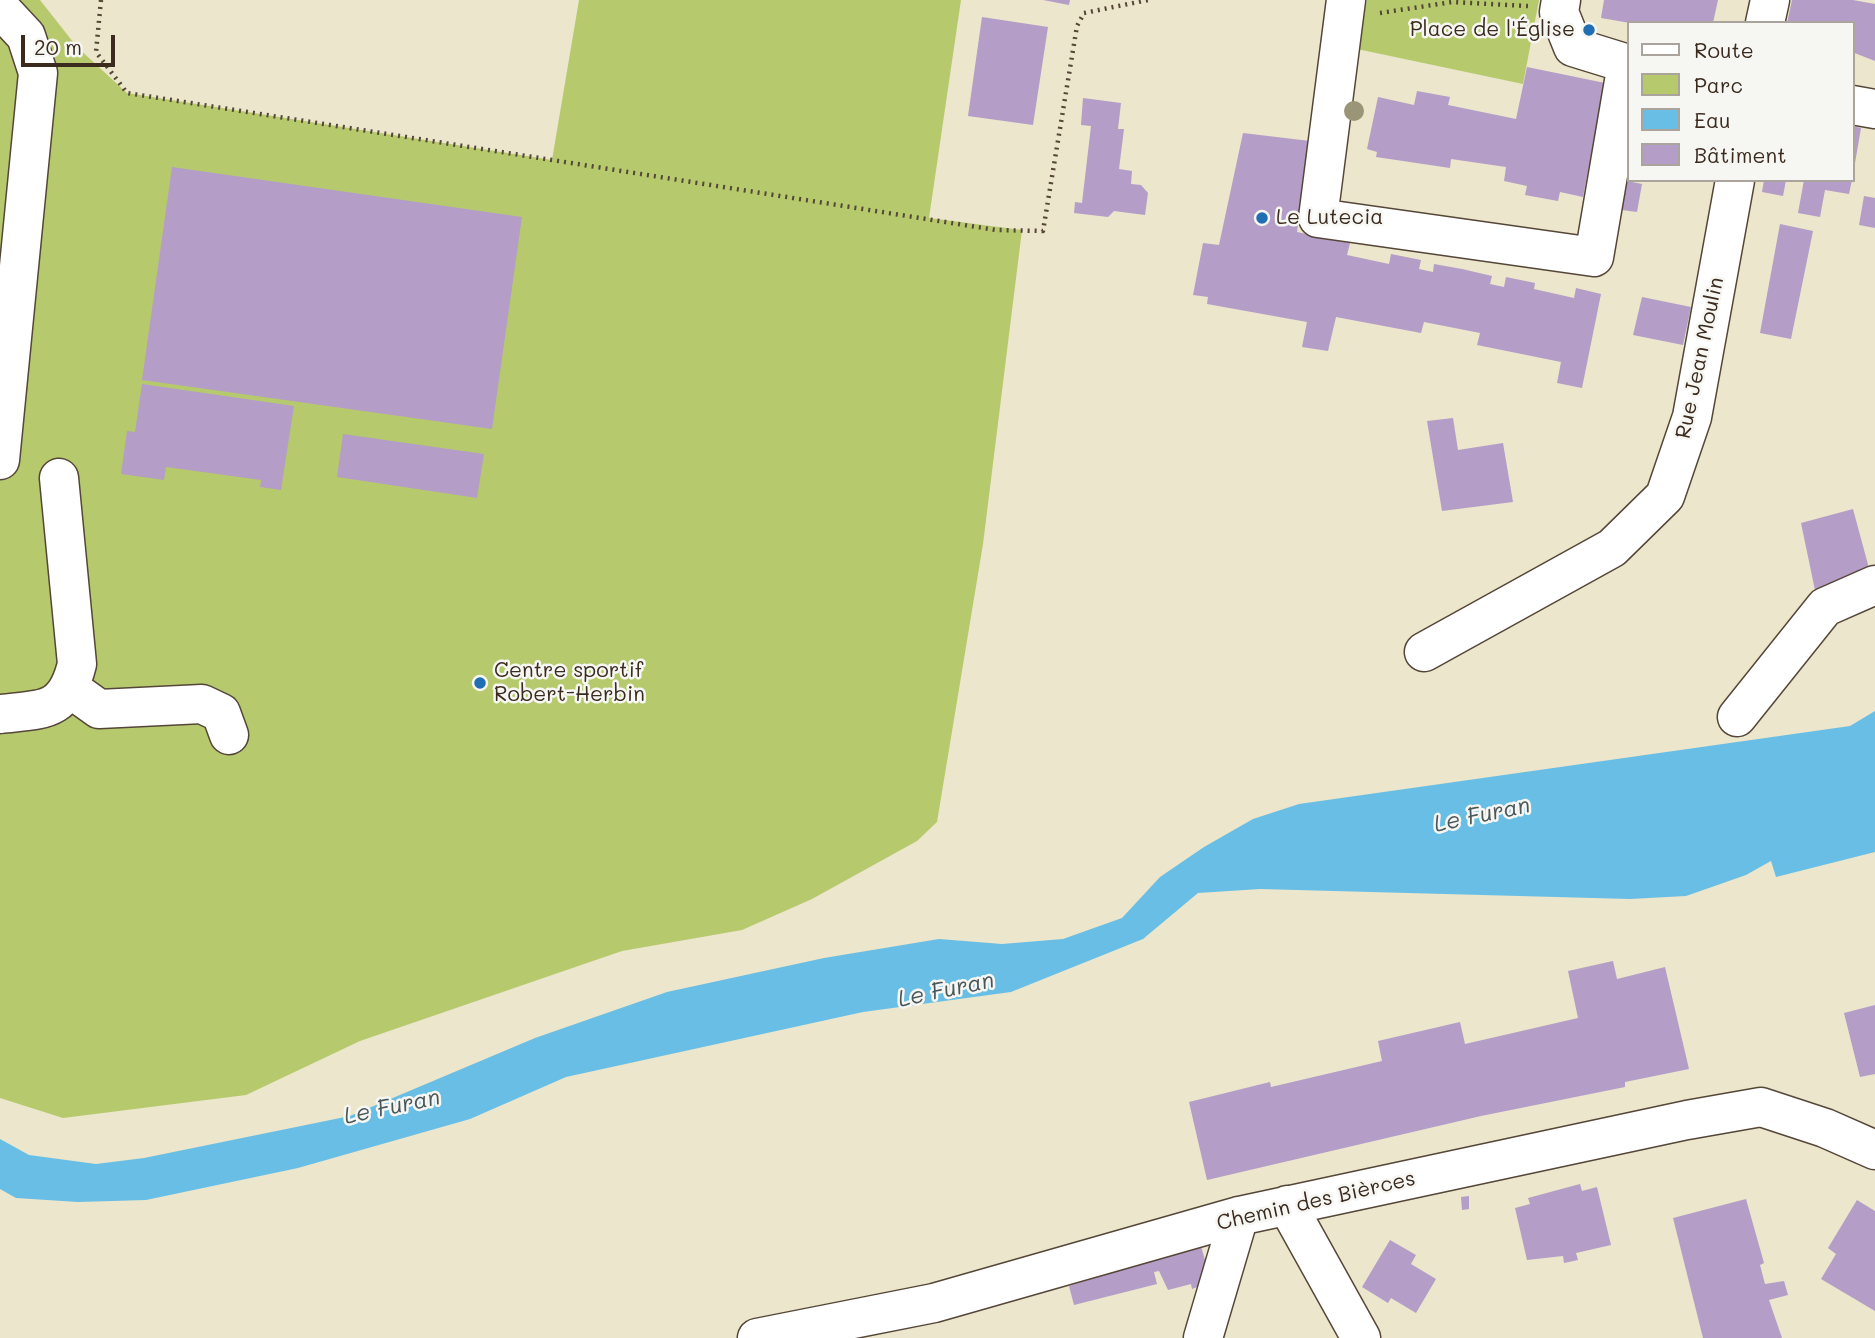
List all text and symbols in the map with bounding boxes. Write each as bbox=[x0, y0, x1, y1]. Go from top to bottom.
place label: Place de l'Église bbox=[1410, 17, 1575, 43]
scale bar bbox=[24, 21, 119, 65]
legend bbox=[1626, 21, 1854, 182]
marker: Place de l'Église bbox=[1581, 22, 1597, 38]
text: 20 m bbox=[34, 33, 82, 60]
text: Route bbox=[1694, 36, 1754, 63]
text: Parc bbox=[1694, 71, 1743, 98]
text: Eau bbox=[1694, 106, 1731, 133]
text: Bâtiment bbox=[1694, 141, 1786, 168]
place label: Le Lutecia bbox=[1276, 205, 1383, 231]
marker: Le Lutecia bbox=[1254, 210, 1270, 226]
street label: Rue Jean Moulin bbox=[1671, 275, 1729, 441]
place label: Centre sportif Robert-Herbin bbox=[494, 658, 645, 708]
marker: Centre sportif Robert-Herbin bbox=[472, 675, 488, 691]
water label: Le Furan bbox=[1431, 791, 1533, 839]
water label: Le Furan bbox=[895, 966, 997, 1014]
water label: Le Furan bbox=[341, 1083, 443, 1131]
street label: Chemin des Bièrces bbox=[1214, 1166, 1418, 1236]

